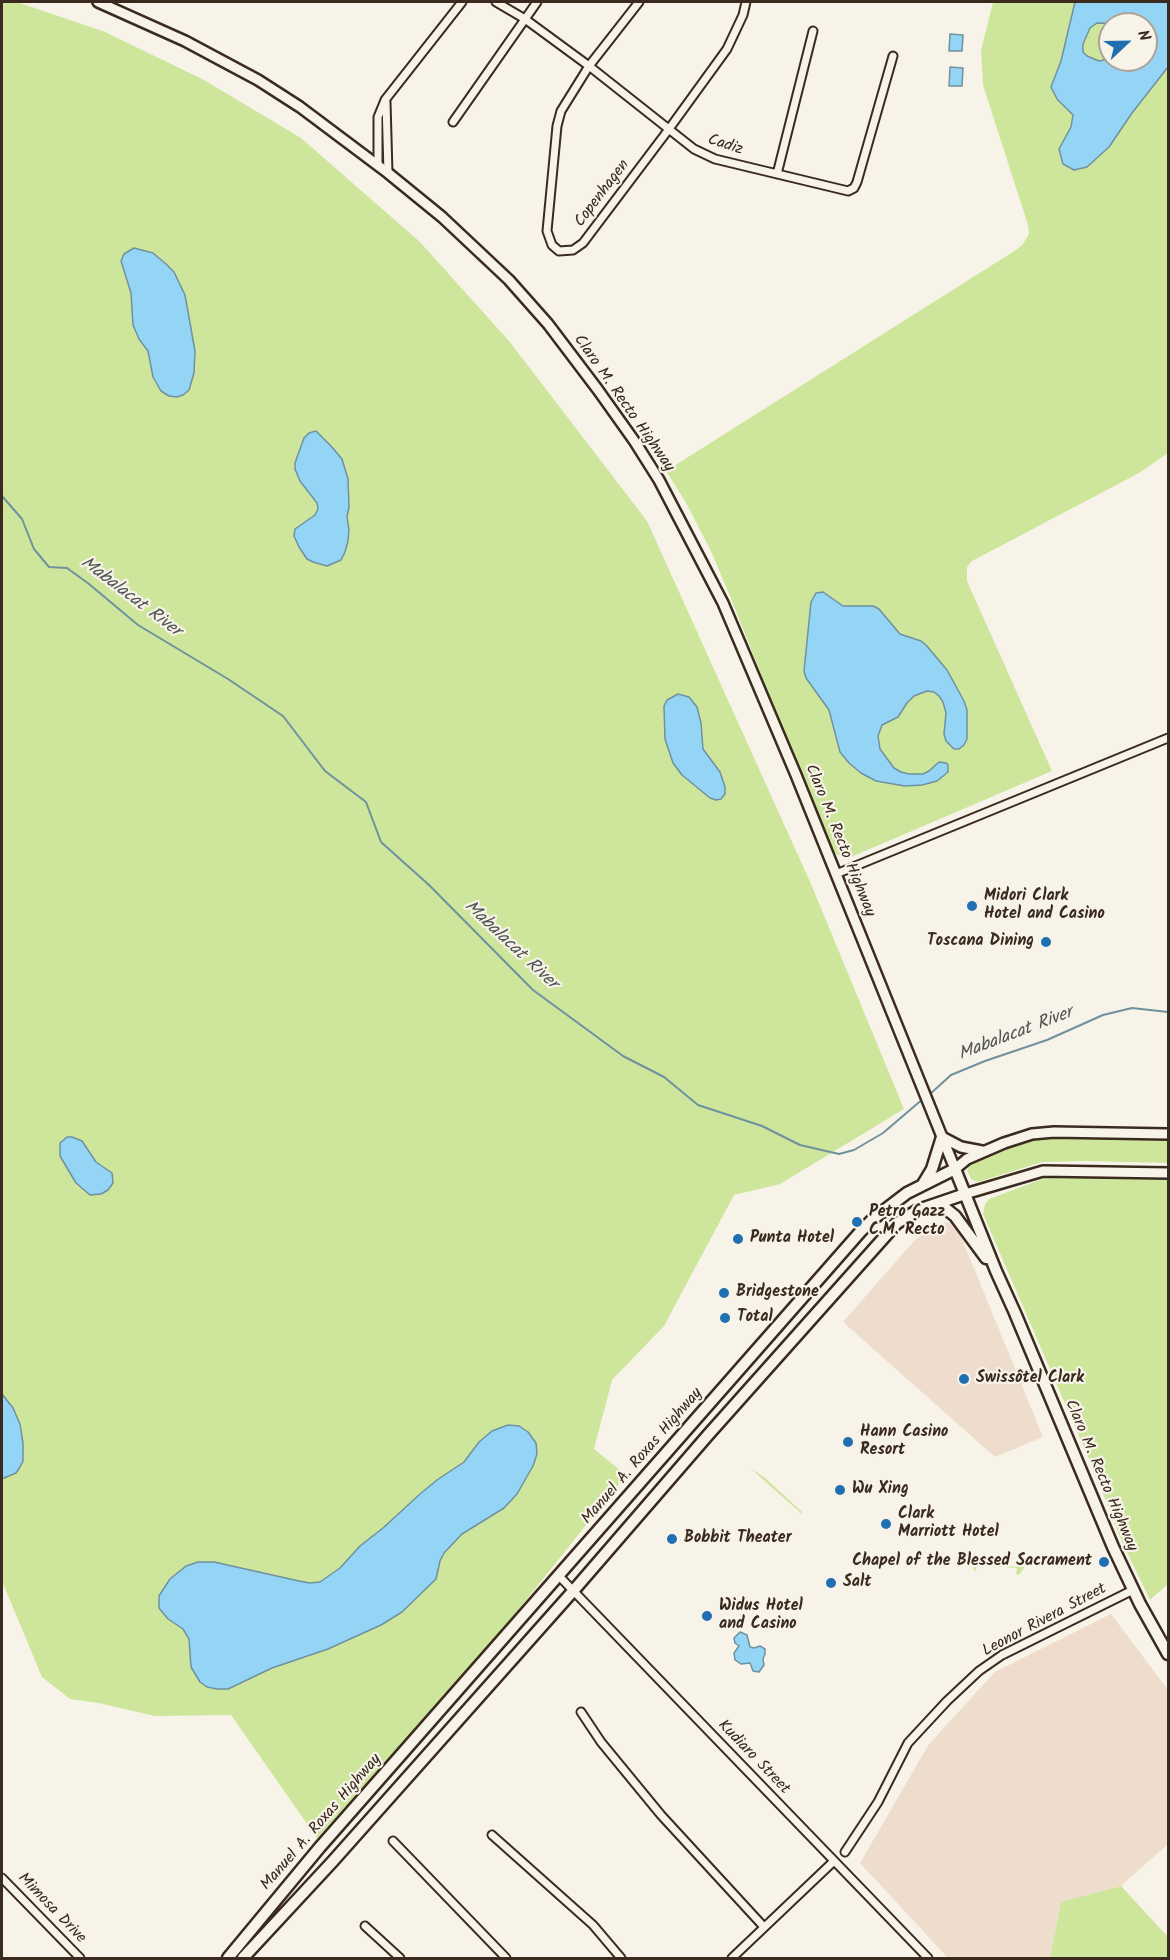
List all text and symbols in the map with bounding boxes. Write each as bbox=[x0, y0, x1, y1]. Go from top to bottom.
north arrow bbox=[1098, 12, 1158, 72]
text: N bbox=[1130, 26, 1157, 45]
street label: Cadiz bbox=[705, 131, 745, 161]
street label: Copenhagen bbox=[571, 156, 635, 232]
street label: Claro M. Recto Highway bbox=[568, 332, 678, 476]
water label: Mabalacat River bbox=[75, 553, 185, 643]
street label: Claro M. Recto Highway bbox=[800, 762, 878, 920]
place label: Midori Clark Hotel and Casino bbox=[984, 887, 1105, 925]
water label: Mabalacat River bbox=[459, 897, 561, 995]
marker: Midori Clark Hotel and Casino bbox=[965, 899, 979, 913]
place label: Toscana Dining bbox=[927, 932, 1034, 952]
marker: Toscana Dining bbox=[1039, 935, 1053, 949]
water label: Mabalacat River bbox=[956, 1003, 1076, 1067]
place label: Petro Gazz C.M. Recto bbox=[869, 1203, 945, 1241]
marker: Petro Gazz C.M. Recto bbox=[850, 1215, 864, 1229]
place label: Punta Hotel bbox=[750, 1229, 834, 1249]
marker: Punta Hotel bbox=[731, 1232, 745, 1246]
place label: Bridgestone bbox=[736, 1283, 819, 1303]
marker: Bridgestone bbox=[717, 1286, 731, 1300]
place label: Total bbox=[737, 1308, 773, 1328]
marker: Total bbox=[718, 1311, 732, 1325]
place label: Swissôtel Clark bbox=[976, 1369, 1084, 1389]
marker: Swissôtel Clark bbox=[957, 1372, 971, 1386]
street label: Manuel A. Roxas Highway bbox=[579, 1385, 707, 1529]
street label: Claro M. Recto Highway bbox=[1059, 1397, 1141, 1555]
place label: Hann Casino Resort bbox=[860, 1423, 948, 1461]
marker: Hann Casino Resort bbox=[841, 1435, 855, 1449]
place label: Wu Xing bbox=[852, 1480, 909, 1500]
marker: Wu Xing bbox=[833, 1483, 847, 1497]
place label: Clark Marriott Hotel bbox=[898, 1505, 999, 1543]
marker: Clark Marriott Hotel bbox=[879, 1517, 893, 1531]
place label: Bobbit Theater bbox=[684, 1529, 791, 1549]
marker: Bobbit Theater bbox=[665, 1532, 679, 1546]
place label: Chapel of the Blessed Sacrament bbox=[852, 1552, 1092, 1572]
marker: Chapel of the Blessed Sacrament bbox=[1097, 1555, 1111, 1569]
place label: Salt bbox=[843, 1573, 871, 1593]
marker: Salt bbox=[824, 1576, 838, 1590]
street label: Leonor Rivera Street bbox=[980, 1580, 1110, 1662]
place label: Widus Hotel and Casino bbox=[719, 1597, 803, 1635]
marker: Widus Hotel and Casino bbox=[700, 1609, 714, 1623]
street label: Kudiaro Street bbox=[713, 1717, 793, 1799]
street label: Manuel A. Roxas Highway bbox=[258, 1751, 386, 1895]
street label: Mimosa Drive bbox=[13, 1870, 89, 1948]

